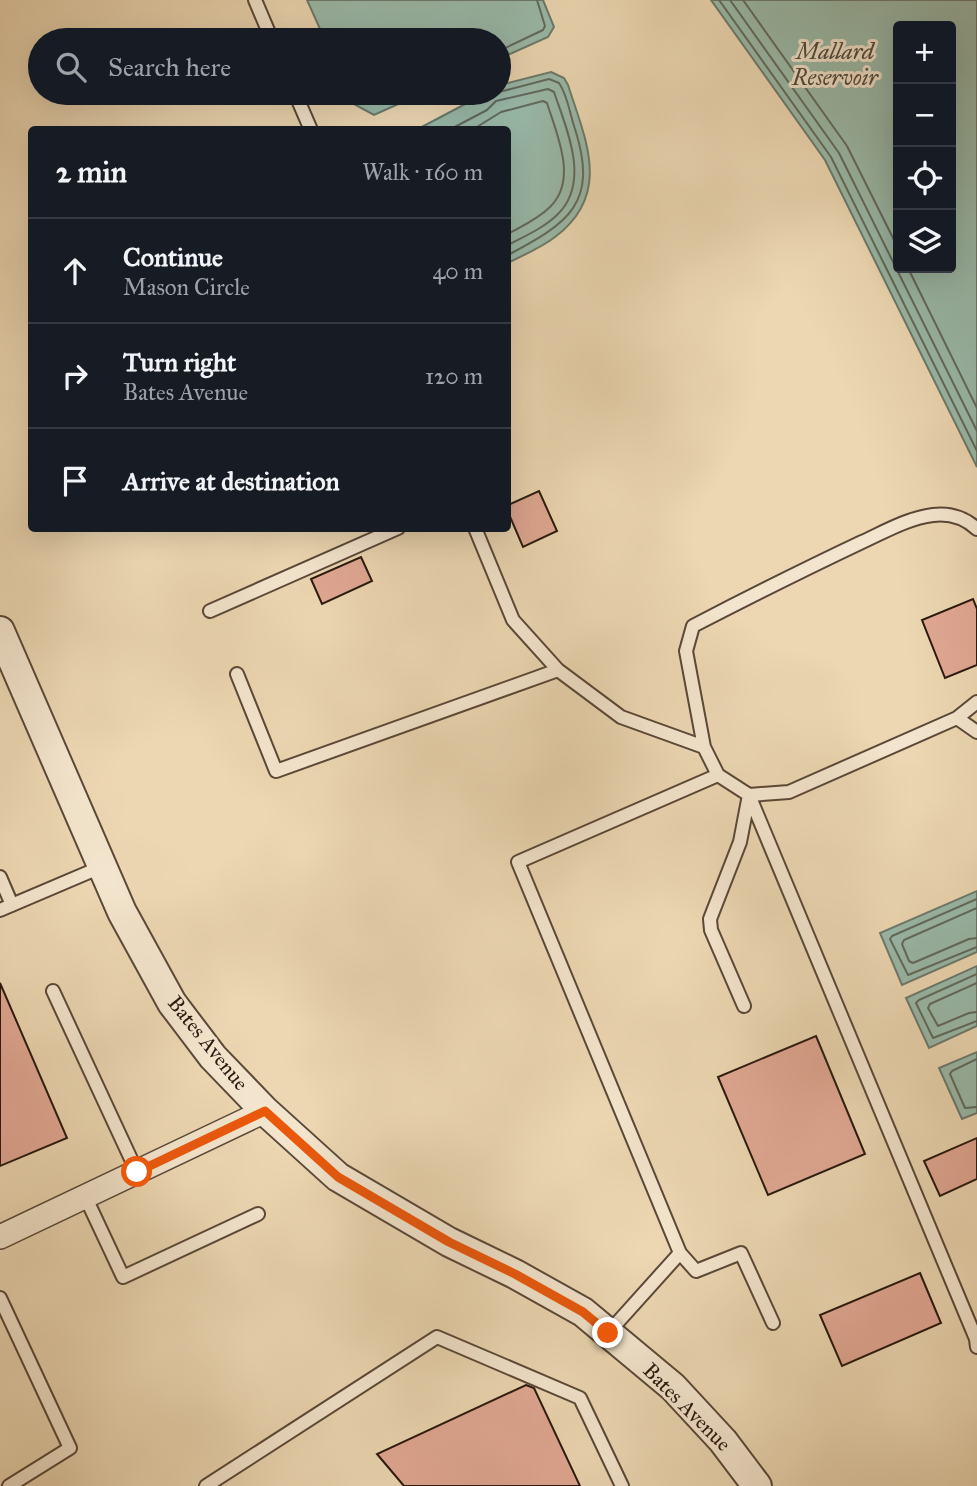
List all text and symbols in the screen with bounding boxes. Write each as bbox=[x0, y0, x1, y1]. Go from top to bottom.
map controls bbox=[893, 21, 956, 273]
button: + bbox=[893, 21, 956, 84]
search box bbox=[28, 28, 511, 105]
water label: Mallard Reservoir bbox=[791, 37, 879, 91]
icon: search bbox=[52, 48, 90, 86]
text: Search here bbox=[108, 51, 231, 83]
button: − bbox=[893, 84, 956, 147]
button: locate bbox=[893, 147, 956, 210]
text: 2 min bbox=[56, 154, 127, 190]
text: Walk · 160 m bbox=[362, 158, 483, 186]
button: layers bbox=[893, 210, 956, 273]
text: Continue bbox=[123, 241, 223, 273]
icon: ahead bbox=[56, 252, 94, 290]
text: 40 m bbox=[433, 257, 483, 285]
text: Mason Circle bbox=[123, 273, 250, 301]
text: Turn right bbox=[123, 346, 236, 378]
icon: right bbox=[56, 357, 94, 395]
text: 120 m bbox=[425, 362, 483, 390]
text: Bates Avenue bbox=[123, 378, 248, 406]
icon: arrive bbox=[56, 462, 94, 500]
text: Arrive at destination bbox=[123, 465, 340, 497]
street label: Bates Avenue bbox=[162, 990, 254, 1096]
route start bbox=[121, 1156, 152, 1187]
route end bbox=[592, 1317, 623, 1348]
street label: Bates Avenue bbox=[637, 1357, 737, 1457]

